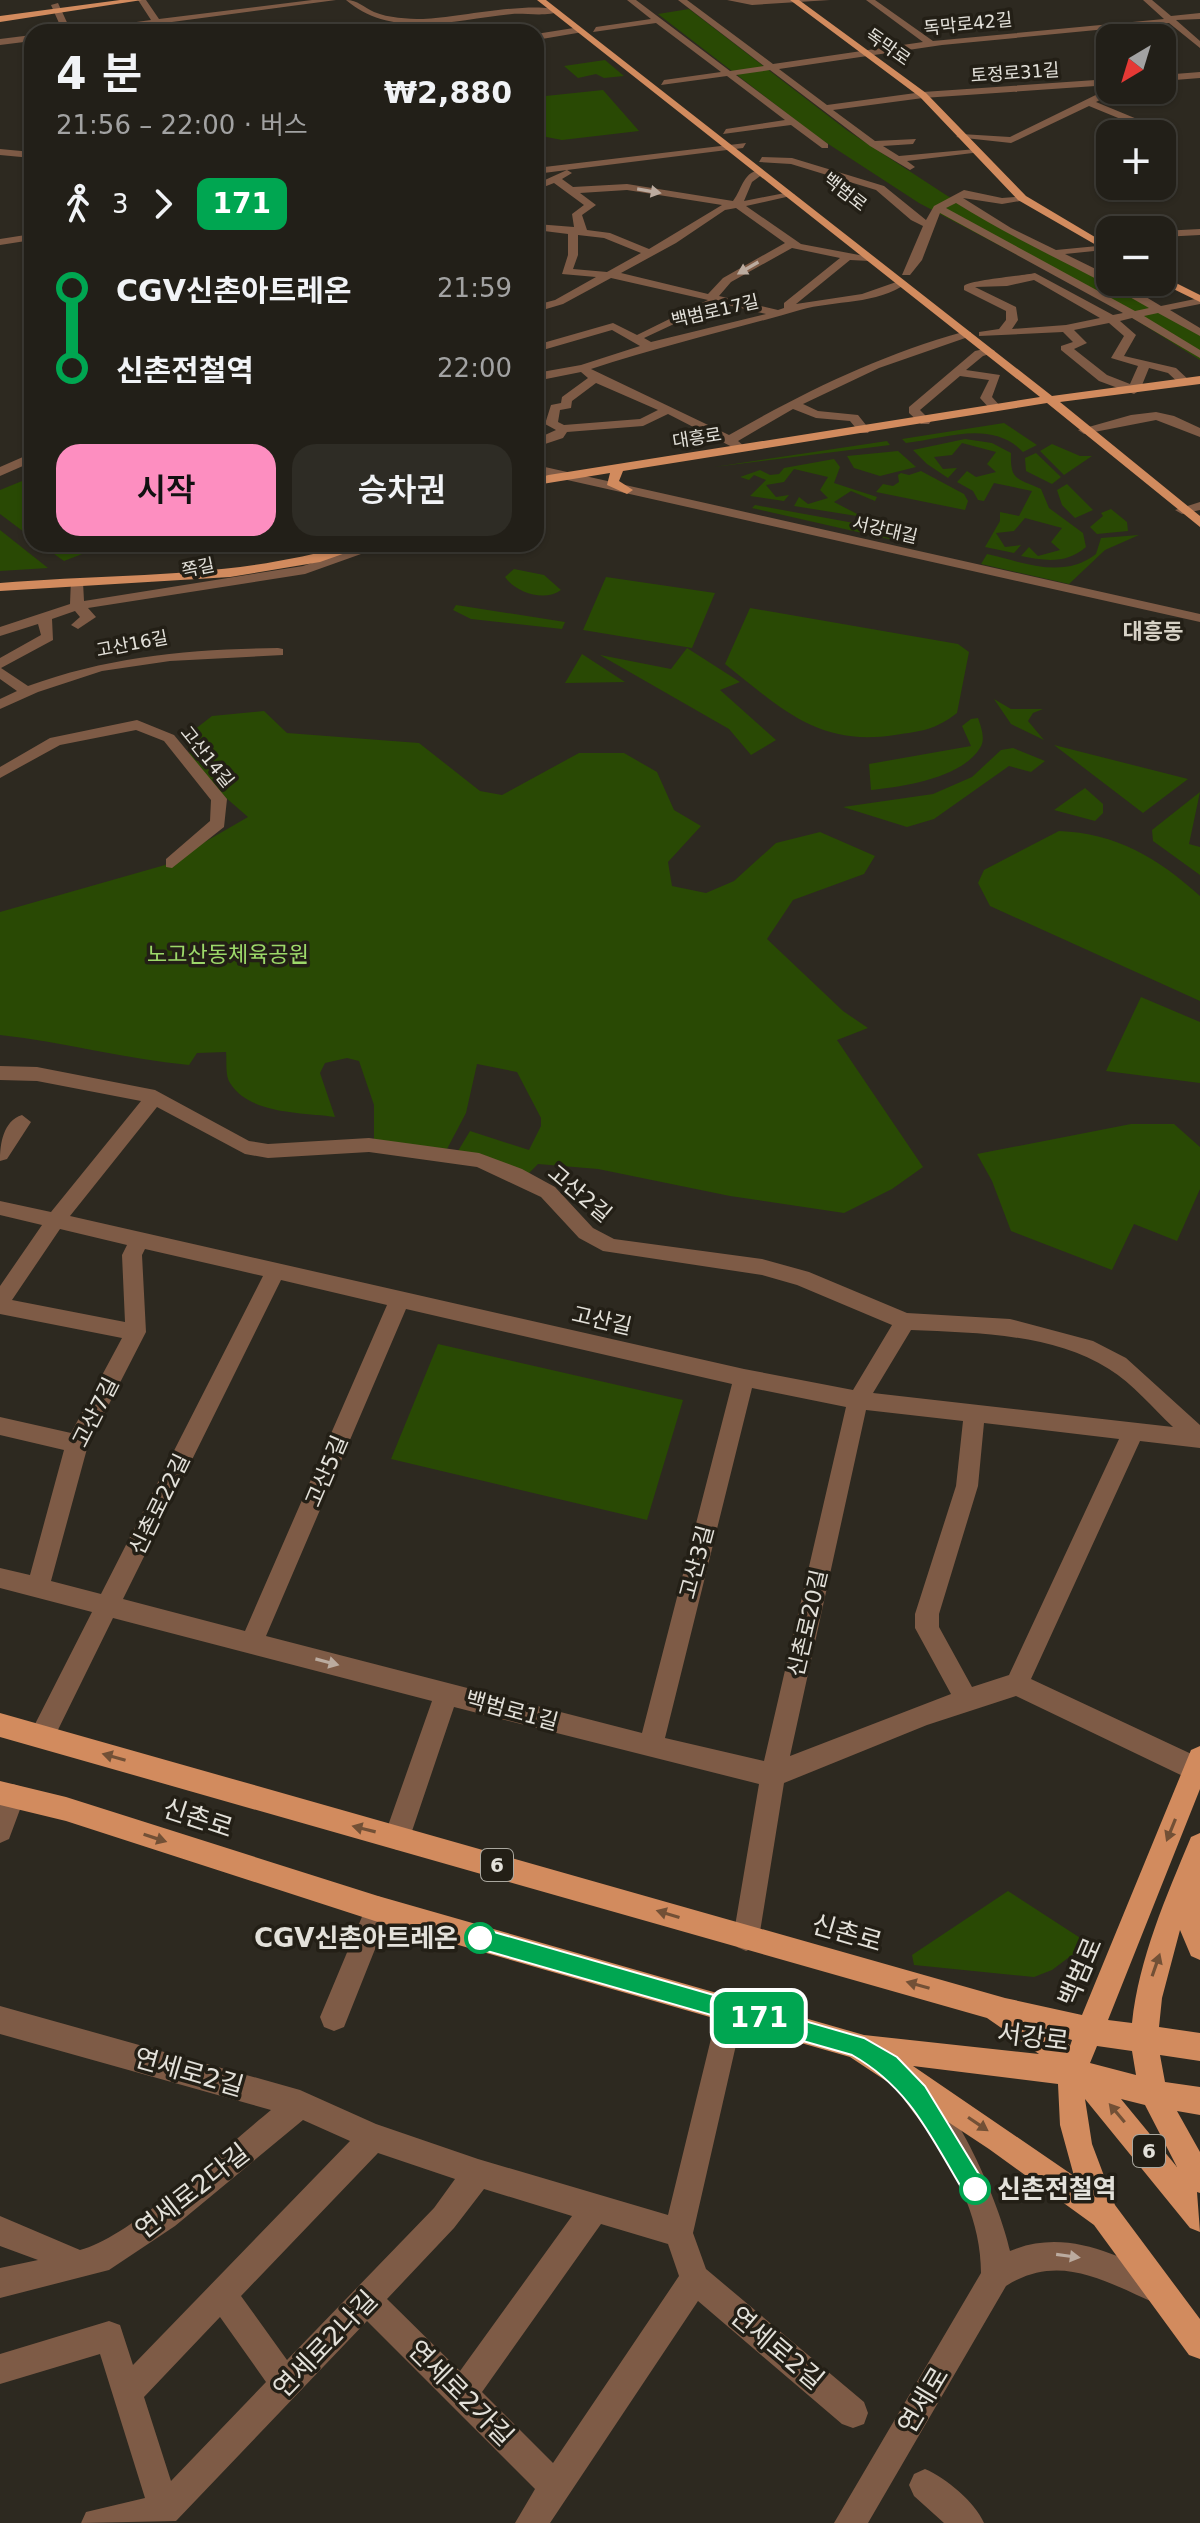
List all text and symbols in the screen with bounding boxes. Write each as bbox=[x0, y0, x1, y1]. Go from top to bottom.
street label: 독막로42길 bbox=[923, 8, 1013, 39]
street label: 독막로 bbox=[862, 24, 915, 69]
north arrow bbox=[1096, 24, 1176, 104]
map controls bbox=[1096, 24, 1176, 296]
text: 4 분 bbox=[56, 48, 142, 99]
street label: 토정로31길 bbox=[970, 59, 1060, 86]
text: ₩2,880 bbox=[384, 75, 512, 110]
text: 21:56 – 22:00 · 버스 bbox=[56, 110, 308, 140]
button: + bbox=[1096, 120, 1176, 200]
street label: 백범로 bbox=[819, 168, 871, 215]
icon: walk bbox=[56, 182, 100, 226]
icon: forward bbox=[141, 182, 185, 226]
one-way arrow bbox=[637, 185, 662, 198]
text: 171 bbox=[213, 187, 271, 220]
text: 3 bbox=[112, 189, 129, 219]
button: − bbox=[1096, 216, 1176, 296]
one-way arrow bbox=[737, 261, 759, 275]
text: CGV신촌아트레온 bbox=[116, 273, 351, 308]
text: 21:59 bbox=[437, 273, 512, 303]
street label: 백범로17길 bbox=[669, 290, 761, 331]
text: 신촌전철역 bbox=[116, 353, 254, 388]
text: 22:00 bbox=[437, 353, 512, 383]
street label: 대흥로 bbox=[671, 423, 723, 452]
button: 시작 bbox=[56, 444, 276, 536]
button: 승차권 bbox=[292, 444, 512, 536]
street label: 서강대길 bbox=[850, 512, 920, 547]
street label: 쪽길 bbox=[180, 554, 216, 581]
district label: 대흥동 bbox=[1123, 619, 1183, 644]
street label: 고산16길 bbox=[94, 626, 170, 661]
street label: 고산14길 bbox=[176, 722, 238, 792]
park label: 노고산동체육공원 bbox=[147, 942, 309, 967]
street label: 고산2길 bbox=[543, 1160, 616, 1227]
street label: 고산길 bbox=[569, 1301, 634, 1339]
street label: 고산7길 bbox=[67, 1373, 124, 1451]
street label: 고산5길 bbox=[300, 1432, 353, 1510]
street label: 신촌로22길 bbox=[124, 1450, 195, 1559]
street label: 고산3길 bbox=[675, 1523, 718, 1601]
street label: 신촌로20길 bbox=[783, 1567, 832, 1679]
one-way arrow bbox=[315, 1656, 340, 1668]
street label: 백범로1길 bbox=[463, 1686, 561, 1735]
one-way arrow bbox=[102, 1750, 126, 1763]
street label: 신촌로 bbox=[159, 1793, 237, 1843]
one-way arrow bbox=[1164, 1819, 1177, 1843]
one-way arrow bbox=[351, 1823, 376, 1835]
one-way arrow bbox=[144, 1832, 168, 1845]
road number: 6 bbox=[481, 1849, 513, 1881]
one-way arrow bbox=[656, 1907, 680, 1920]
street label: 신촌로 bbox=[808, 1909, 886, 1957]
place label: CGV신촌아트레온 bbox=[254, 1923, 458, 1953]
marker: CGV신촌아트레온 bbox=[465, 1923, 495, 1953]
street label: 백범로 bbox=[1052, 1933, 1108, 2011]
one-way arrow bbox=[1151, 1953, 1163, 1977]
one-way arrow bbox=[906, 1979, 931, 1991]
line badge: 171 bbox=[713, 1992, 805, 2044]
text: 171 bbox=[730, 2001, 788, 2034]
street label: 서강로 bbox=[996, 2018, 1070, 2056]
street label: 연세로2길 bbox=[131, 2042, 247, 2102]
one-way arrow bbox=[1109, 2104, 1126, 2124]
one-way arrow bbox=[967, 2116, 988, 2131]
road number: 6 bbox=[1133, 2135, 1165, 2167]
street label: 연세로2다길 bbox=[129, 2137, 255, 2245]
marker: 신촌전철역 bbox=[960, 2174, 990, 2204]
place label: 신촌전철역 bbox=[997, 2174, 1117, 2204]
one-way arrow bbox=[1056, 2250, 1081, 2263]
street label: 연세로2나길 bbox=[267, 2285, 383, 2403]
street label: 연세로2길 bbox=[724, 2300, 830, 2396]
street label: 연세로2가길 bbox=[402, 2334, 520, 2452]
street label: 연세로 bbox=[892, 2362, 954, 2438]

